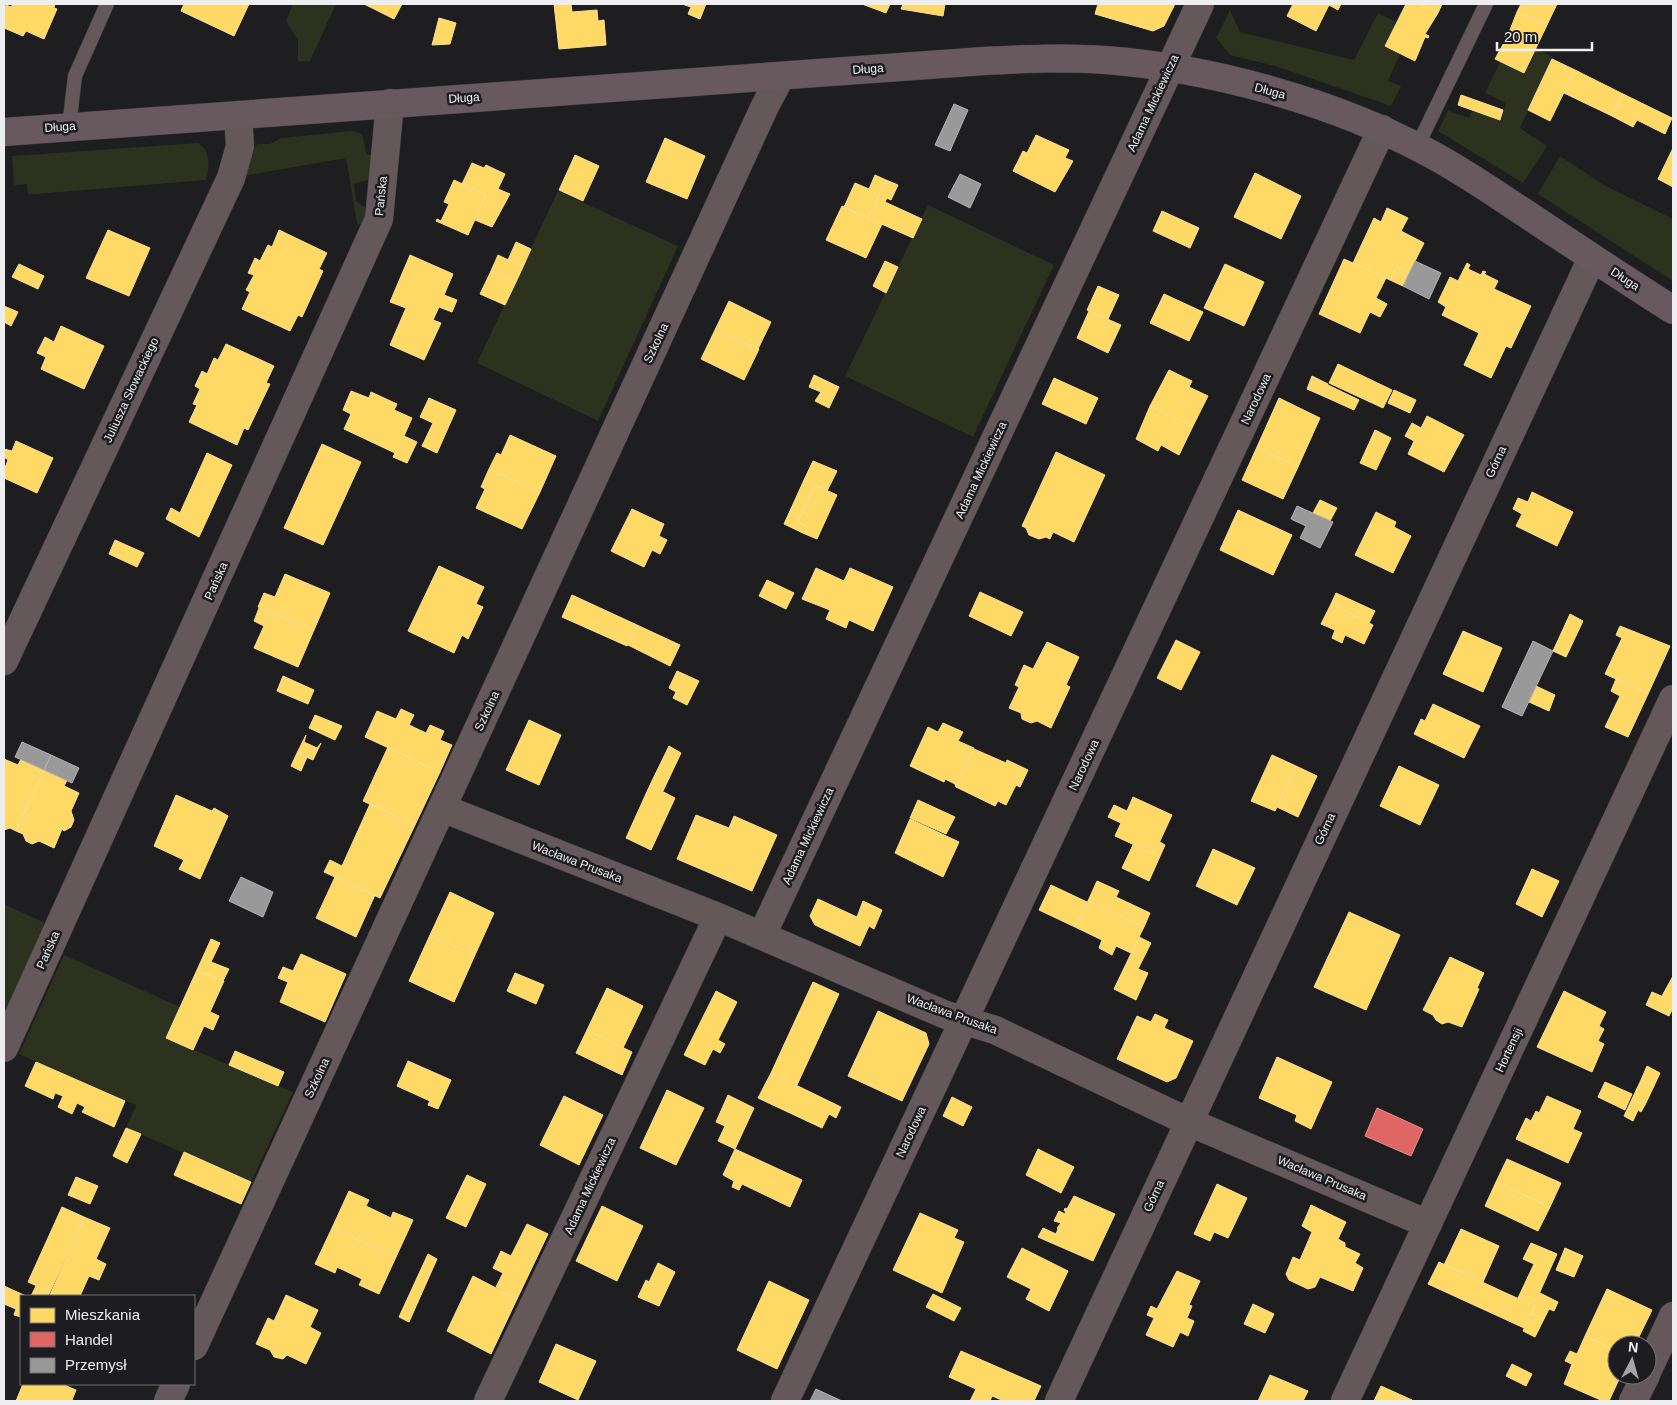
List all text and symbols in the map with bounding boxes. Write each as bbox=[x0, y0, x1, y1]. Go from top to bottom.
scale bar bbox=[1497, 20, 1592, 52]
text: 20 m bbox=[1504, 28, 1537, 45]
street label: Adama Mickiewicza bbox=[1124, 52, 1182, 154]
street label: Długa bbox=[852, 61, 884, 77]
street label: Długa bbox=[1253, 80, 1287, 102]
street label: Długa bbox=[448, 90, 480, 106]
street label: Długa bbox=[44, 119, 76, 135]
street label: Pańska bbox=[372, 175, 390, 217]
street label: Długa bbox=[1608, 265, 1642, 294]
street label: Szkolna bbox=[641, 320, 672, 365]
street label: Juliusza Słowackiego bbox=[101, 335, 162, 445]
street label: Narodowa bbox=[1238, 371, 1274, 427]
street label: Adama Mickiewicza bbox=[952, 419, 1010, 521]
street label: Górna bbox=[1483, 444, 1510, 480]
street label: Pańska bbox=[201, 560, 231, 602]
street label: Szkolna bbox=[472, 688, 503, 733]
street label: Narodowa bbox=[1066, 737, 1102, 793]
street label: Adama Mickiewicza bbox=[779, 785, 837, 887]
street label: Górna bbox=[1312, 811, 1339, 847]
street label: Wacława Prusaka bbox=[530, 838, 624, 886]
street label: Pańska bbox=[33, 929, 63, 971]
street label: Wacława Prusaka bbox=[905, 991, 1000, 1037]
street label: Hortensji bbox=[1493, 1026, 1525, 1074]
street label: Szkolna bbox=[302, 1055, 333, 1100]
street label: Narodowa bbox=[893, 1104, 929, 1160]
street label: Adama Mickiewicza bbox=[561, 1135, 619, 1237]
street label: Wacława Prusaka bbox=[1275, 1153, 1369, 1203]
street label: Górna bbox=[1141, 1178, 1168, 1214]
legend bbox=[20, 1295, 195, 1385]
text: Mieszkania bbox=[65, 1306, 141, 1323]
text: Handel bbox=[65, 1331, 113, 1348]
north arrow bbox=[1607, 1335, 1657, 1385]
text: N bbox=[1627, 1339, 1639, 1356]
text: Przemysł bbox=[65, 1356, 127, 1373]

